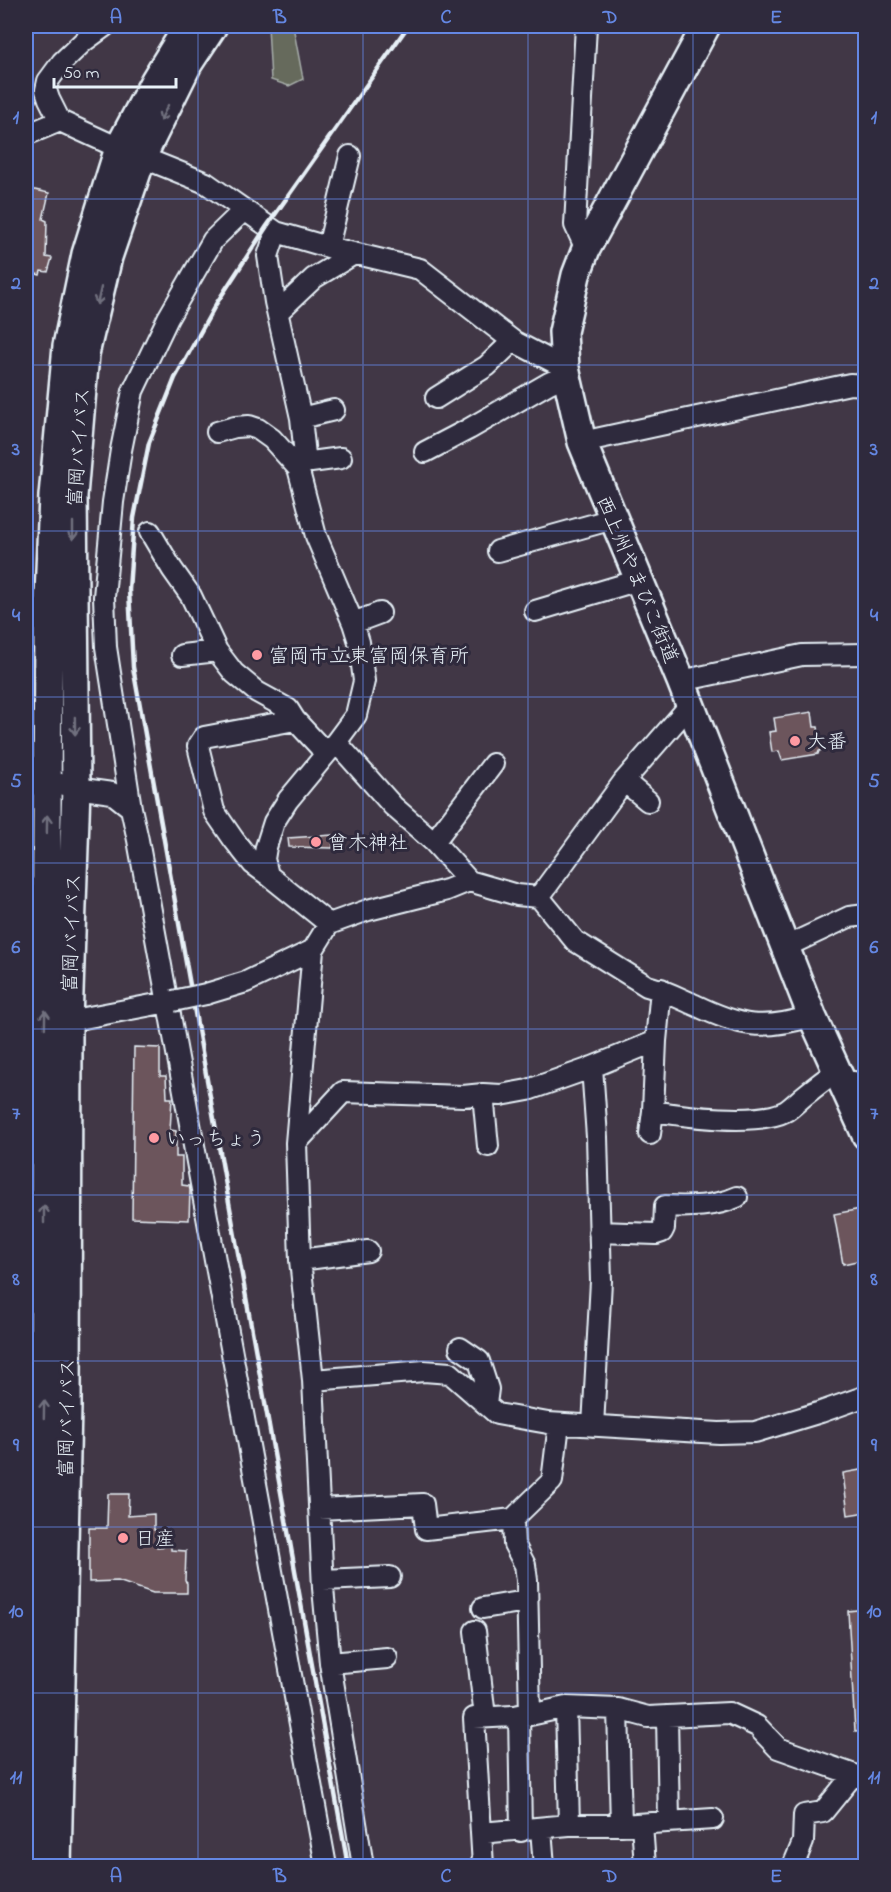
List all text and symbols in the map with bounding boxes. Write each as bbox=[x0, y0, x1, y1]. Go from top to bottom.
text: A bbox=[110, 4, 122, 33]
text: B bbox=[272, 4, 287, 33]
text: C bbox=[441, 4, 452, 33]
text: D bbox=[602, 4, 617, 33]
text: E bbox=[770, 4, 782, 33]
scale bar bbox=[54, 51, 176, 89]
text: 50 m bbox=[63, 61, 100, 87]
text: 1 bbox=[13, 104, 20, 133]
one-way arrow bbox=[158, 104, 170, 121]
text: 1 bbox=[871, 104, 878, 133]
text: 2 bbox=[10, 270, 21, 299]
text: 2 bbox=[868, 270, 879, 299]
one-way arrow bbox=[92, 286, 104, 305]
street label: 富岡バイパス bbox=[62, 387, 99, 508]
text: 3 bbox=[11, 436, 20, 465]
text: 3 bbox=[869, 436, 878, 465]
street label: 西上州やまびこ街道 bbox=[587, 491, 684, 668]
one-way arrow bbox=[67, 521, 79, 541]
text: 4 bbox=[12, 602, 21, 631]
text: 4 bbox=[870, 602, 879, 631]
place label: 富岡市立東富岡保育所 bbox=[269, 643, 469, 672]
marker: 富岡市立東富岡保育所 bbox=[250, 648, 264, 662]
one-way arrow bbox=[69, 715, 81, 735]
place label: 大番 bbox=[807, 729, 847, 758]
marker: 大番 bbox=[788, 734, 802, 748]
text: 5 bbox=[10, 768, 22, 797]
text: 5 bbox=[868, 768, 880, 797]
one-way arrow bbox=[42, 815, 53, 835]
place label: 曾木神社 bbox=[328, 830, 408, 859]
marker: 曾木神社 bbox=[309, 835, 323, 849]
street label: 富岡バイパス bbox=[57, 873, 90, 993]
text: 6 bbox=[12, 934, 21, 963]
text: 6 bbox=[870, 934, 879, 963]
one-way arrow bbox=[39, 1010, 51, 1030]
text: 7 bbox=[12, 1100, 21, 1129]
text: 7 bbox=[870, 1100, 879, 1129]
place label: いっちょう bbox=[166, 1126, 266, 1155]
marker: いっちょう bbox=[147, 1131, 161, 1145]
one-way arrow bbox=[38, 1205, 50, 1225]
text: 8 bbox=[11, 1266, 20, 1295]
text: 8 bbox=[869, 1266, 878, 1295]
street label: 富岡バイパス bbox=[53, 1358, 84, 1478]
one-way arrow bbox=[38, 1400, 50, 1420]
text: 9 bbox=[12, 1432, 20, 1461]
text: 9 bbox=[870, 1432, 878, 1461]
place label: 日産 bbox=[135, 1526, 175, 1555]
marker: 日産 bbox=[116, 1531, 130, 1545]
text: 10 bbox=[9, 1598, 24, 1627]
text: 10 bbox=[867, 1598, 882, 1627]
text: 11 bbox=[10, 1764, 23, 1793]
text: 11 bbox=[868, 1764, 881, 1793]
text: A bbox=[110, 1863, 122, 1892]
text: B bbox=[272, 1863, 287, 1892]
text: C bbox=[441, 1863, 452, 1892]
text: D bbox=[602, 1863, 617, 1892]
text: E bbox=[770, 1863, 782, 1892]

